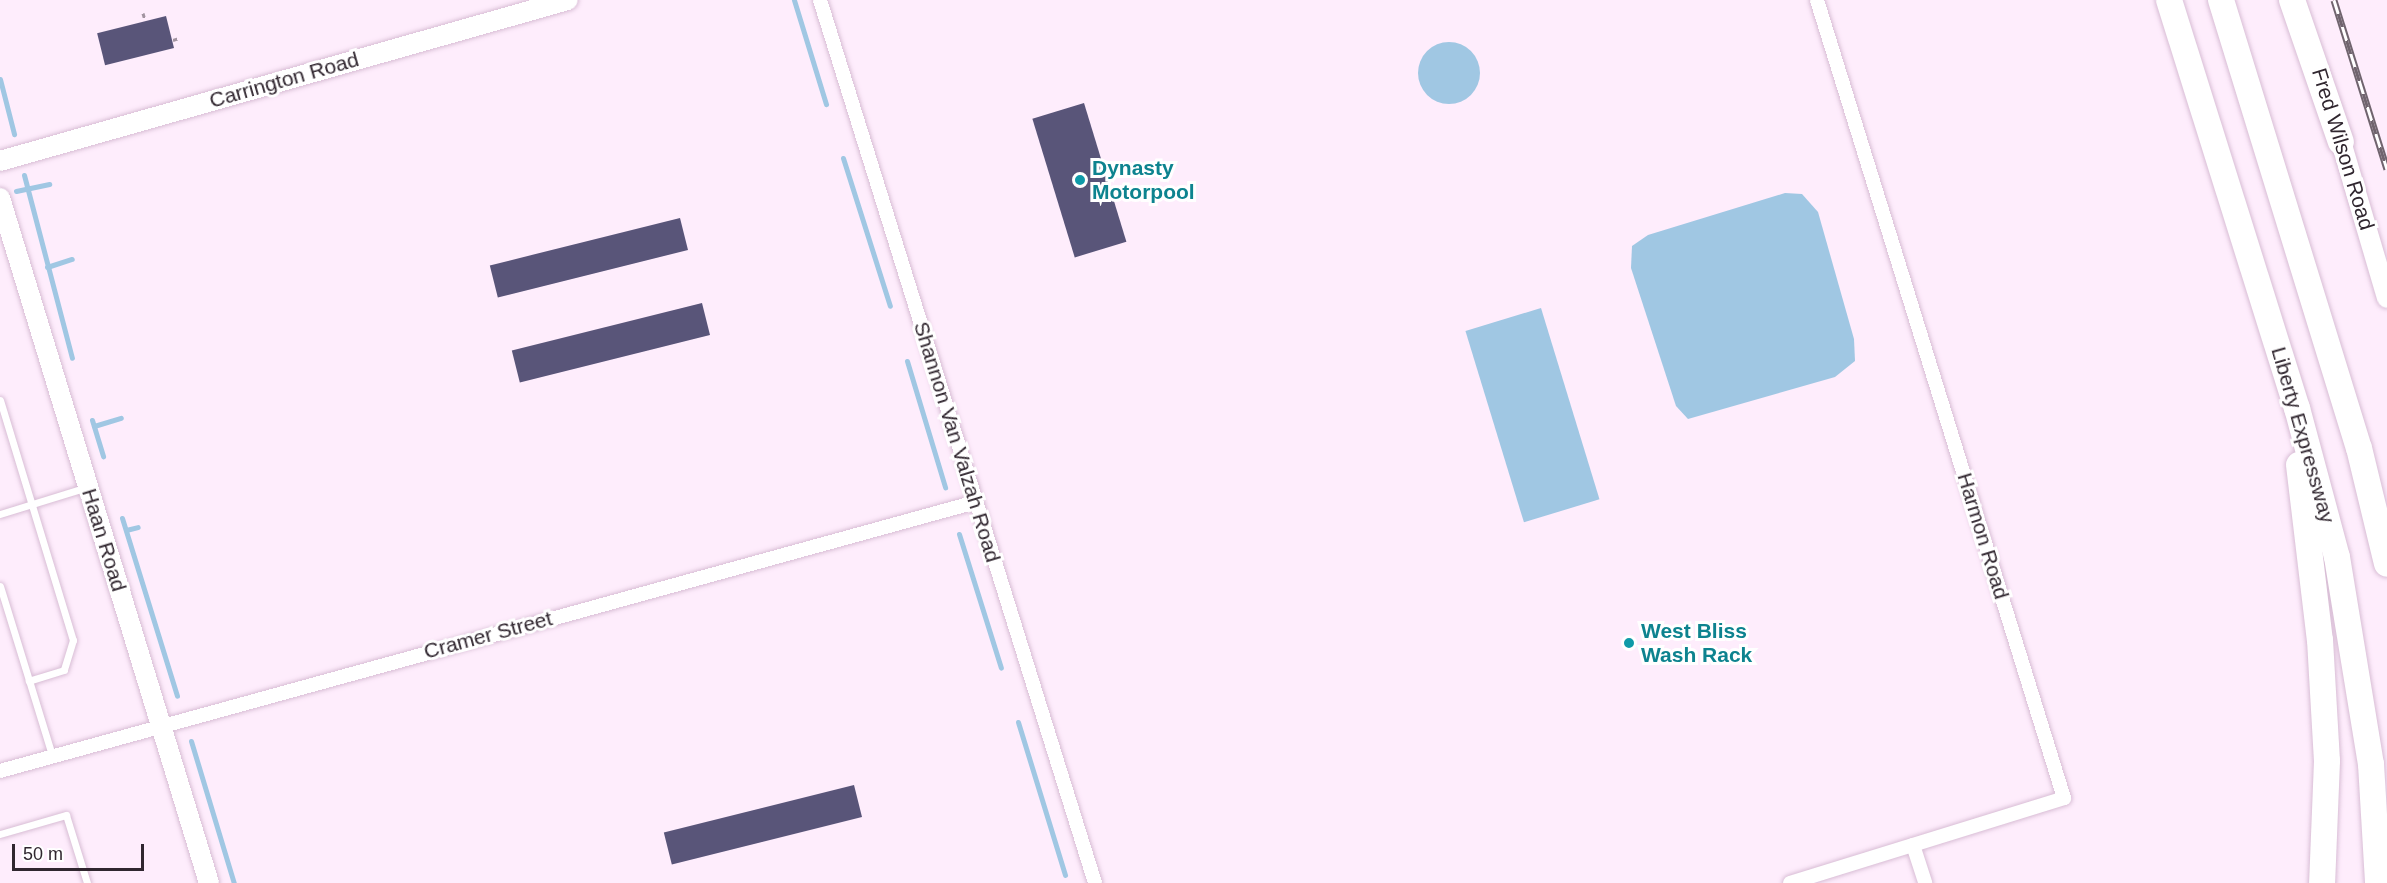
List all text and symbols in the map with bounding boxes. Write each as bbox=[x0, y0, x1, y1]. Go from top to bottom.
street label: Carrington Road bbox=[206, 47, 362, 113]
street label: Fred Wilson Road bbox=[2306, 65, 2380, 233]
place label: Dynasty Motorpool bbox=[1092, 155, 1195, 205]
marker: Dynasty Motorpool bbox=[1073, 173, 1087, 187]
street label: Shannon Van Valzah Road bbox=[908, 319, 1006, 565]
street label: Liberty Expressway bbox=[2266, 344, 2340, 526]
street label: Harmon Road bbox=[1952, 470, 2014, 602]
street label: Haan Road bbox=[76, 486, 132, 594]
street label: Cramer Street bbox=[421, 606, 555, 664]
place label: West Bliss Wash Rack bbox=[1641, 618, 1752, 668]
marker: West Bliss Wash Rack bbox=[1622, 636, 1636, 650]
scale bar bbox=[15, 832, 147, 870]
text: 50 m bbox=[23, 844, 63, 864]

